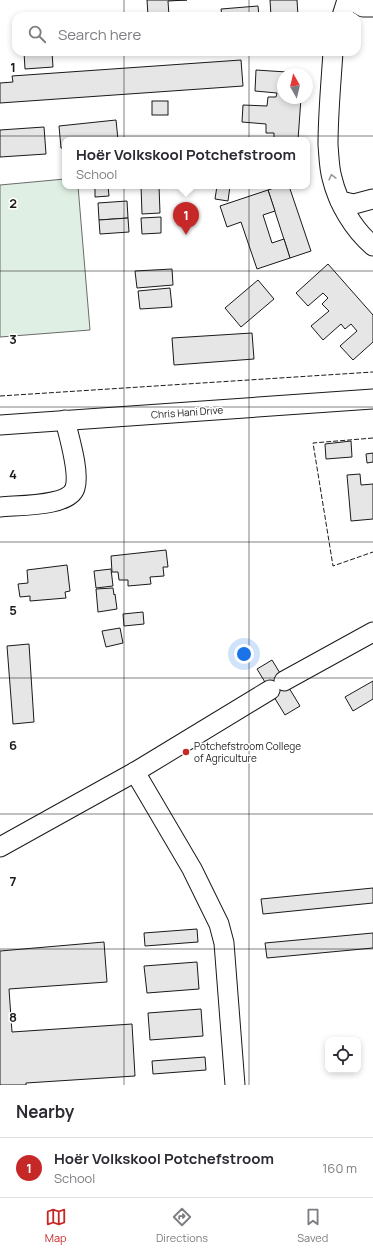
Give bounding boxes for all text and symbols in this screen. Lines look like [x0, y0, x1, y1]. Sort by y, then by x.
search box [12, 12, 361, 56]
icon: search [26, 23, 48, 45]
text: Search here [58, 24, 141, 45]
text: 1 [10, 58, 16, 76]
north arrow [277, 68, 313, 104]
popup [62, 137, 310, 189]
text: Hoër Volkskool Potchefstroom [76, 144, 296, 165]
text: School [76, 165, 117, 183]
one-way arrow [328, 174, 337, 181]
text: 2 [9, 194, 17, 212]
pin: 1 [173, 202, 199, 235]
text: 3 [9, 330, 17, 348]
street label: Chris Hani Drive [150, 402, 224, 422]
text: 4 [9, 465, 17, 483]
text: 5 [9, 601, 17, 619]
your location [234, 644, 254, 664]
text: 6 [9, 736, 17, 754]
place label: Potchefstroom College of Agriculture [194, 739, 301, 765]
marker: Potchefstroom College of Agriculture [181, 747, 191, 757]
text: 7 [10, 872, 17, 890]
text: 8 [9, 1008, 17, 1026]
map controls [325, 1037, 361, 1073]
button: locate [325, 1037, 361, 1073]
text: Nearby [16, 1100, 74, 1123]
text: Hoër Volkskool Potchefstroom [54, 1148, 274, 1169]
text: 1 [26, 1159, 32, 1177]
text: 160 m [322, 1159, 357, 1177]
text: School [54, 1169, 95, 1187]
tab: Map [45, 1206, 67, 1245]
tab: Directions [156, 1206, 208, 1245]
tab: Saved [297, 1206, 328, 1245]

